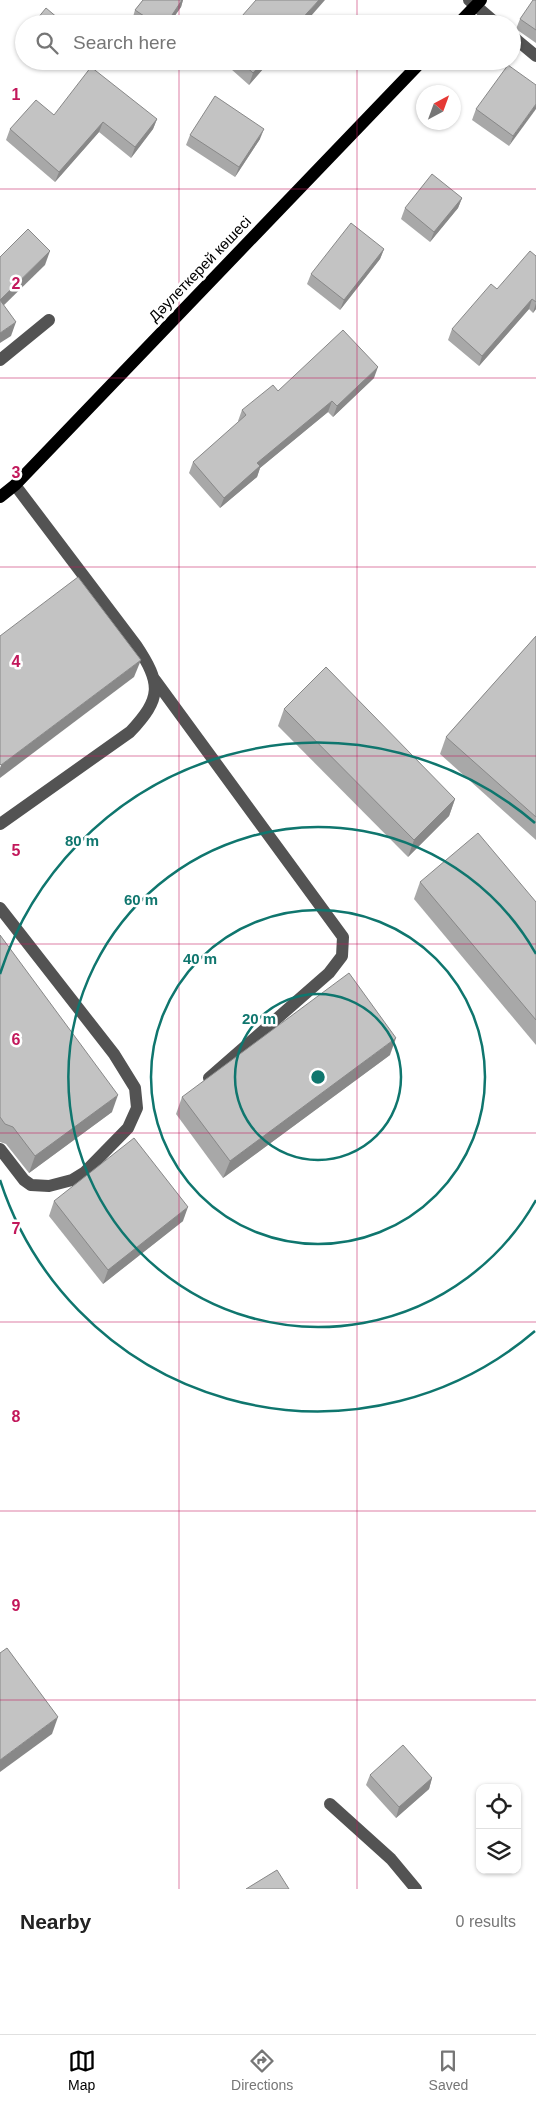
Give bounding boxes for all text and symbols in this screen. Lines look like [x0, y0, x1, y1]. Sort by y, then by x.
search box [15, 15, 521, 70]
icon: search [33, 29, 61, 57]
text: Search here [73, 32, 177, 53]
north arrow [416, 85, 461, 130]
text: 1 [12, 86, 21, 103]
street label: Дәулеткерей көшесі [145, 213, 254, 325]
text: 2 [12, 275, 21, 292]
text: 3 [12, 464, 21, 481]
text: 4 [12, 653, 21, 670]
text: 80 m [65, 832, 99, 849]
text: 5 [12, 842, 21, 859]
text: 60 m [124, 891, 158, 908]
text: 40 m [183, 950, 217, 967]
text: 20 m [242, 1010, 276, 1027]
text: 6 [12, 1031, 21, 1048]
centre of rings [309, 1068, 327, 1086]
text: 7 [12, 1220, 21, 1237]
text: 8 [12, 1408, 21, 1425]
text: 9 [12, 1597, 21, 1614]
map controls [476, 1784, 521, 1874]
button: locate [476, 1784, 521, 1829]
button: layers [476, 1829, 521, 1874]
text: Nearby [20, 1910, 91, 1933]
text: 0 results [456, 1913, 516, 1930]
tab: Map [68, 2047, 96, 2093]
tab: Directions [231, 2047, 293, 2093]
tab: Saved [429, 2047, 468, 2093]

